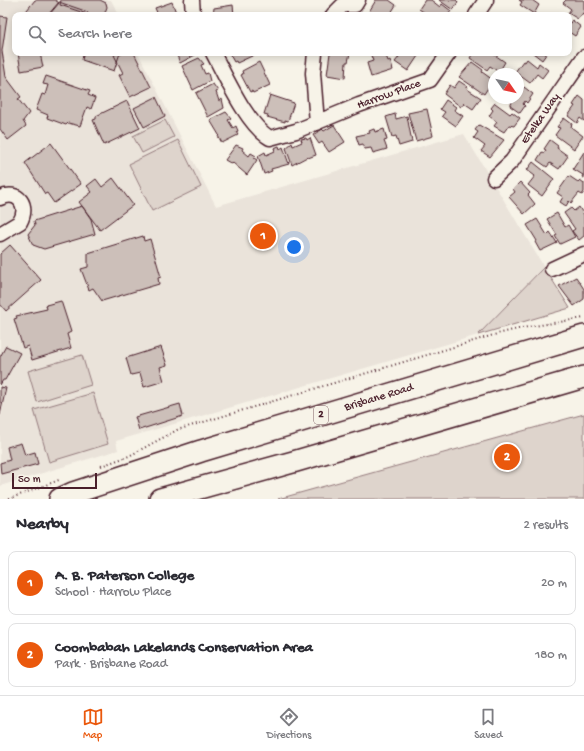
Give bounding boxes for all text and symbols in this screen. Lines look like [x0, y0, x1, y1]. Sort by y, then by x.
search box [12, 12, 572, 56]
icon: search [26, 23, 48, 45]
text: Search here [58, 25, 132, 43]
north arrow [488, 68, 524, 104]
street label: Harrow Place [355, 77, 423, 113]
street label: Etelka Way [518, 91, 564, 147]
pin: 1 [250, 221, 276, 251]
your location [284, 237, 304, 257]
street label: Brisbane Road [342, 381, 416, 415]
road number: 2 [314, 406, 328, 424]
pin: 2 [494, 442, 520, 472]
scale bar [12, 471, 97, 490]
text: 50 m [18, 474, 40, 486]
text: Nearby [16, 515, 69, 535]
text: 2 results [523, 518, 568, 533]
text: A. B. Paterson College [55, 567, 194, 585]
text: 1 [27, 576, 33, 591]
text: 20 m [541, 576, 567, 591]
text: School · Harrow Place [55, 585, 171, 600]
text: Coombabah Lakelands Conservation Area [55, 639, 313, 657]
text: 2 [27, 648, 33, 663]
text: 180 m [535, 648, 567, 663]
text: Park · Brisbane Road [55, 657, 167, 672]
tab: Map [82, 706, 104, 742]
tab: Directions [267, 706, 311, 742]
tab: Saved [474, 706, 502, 742]

